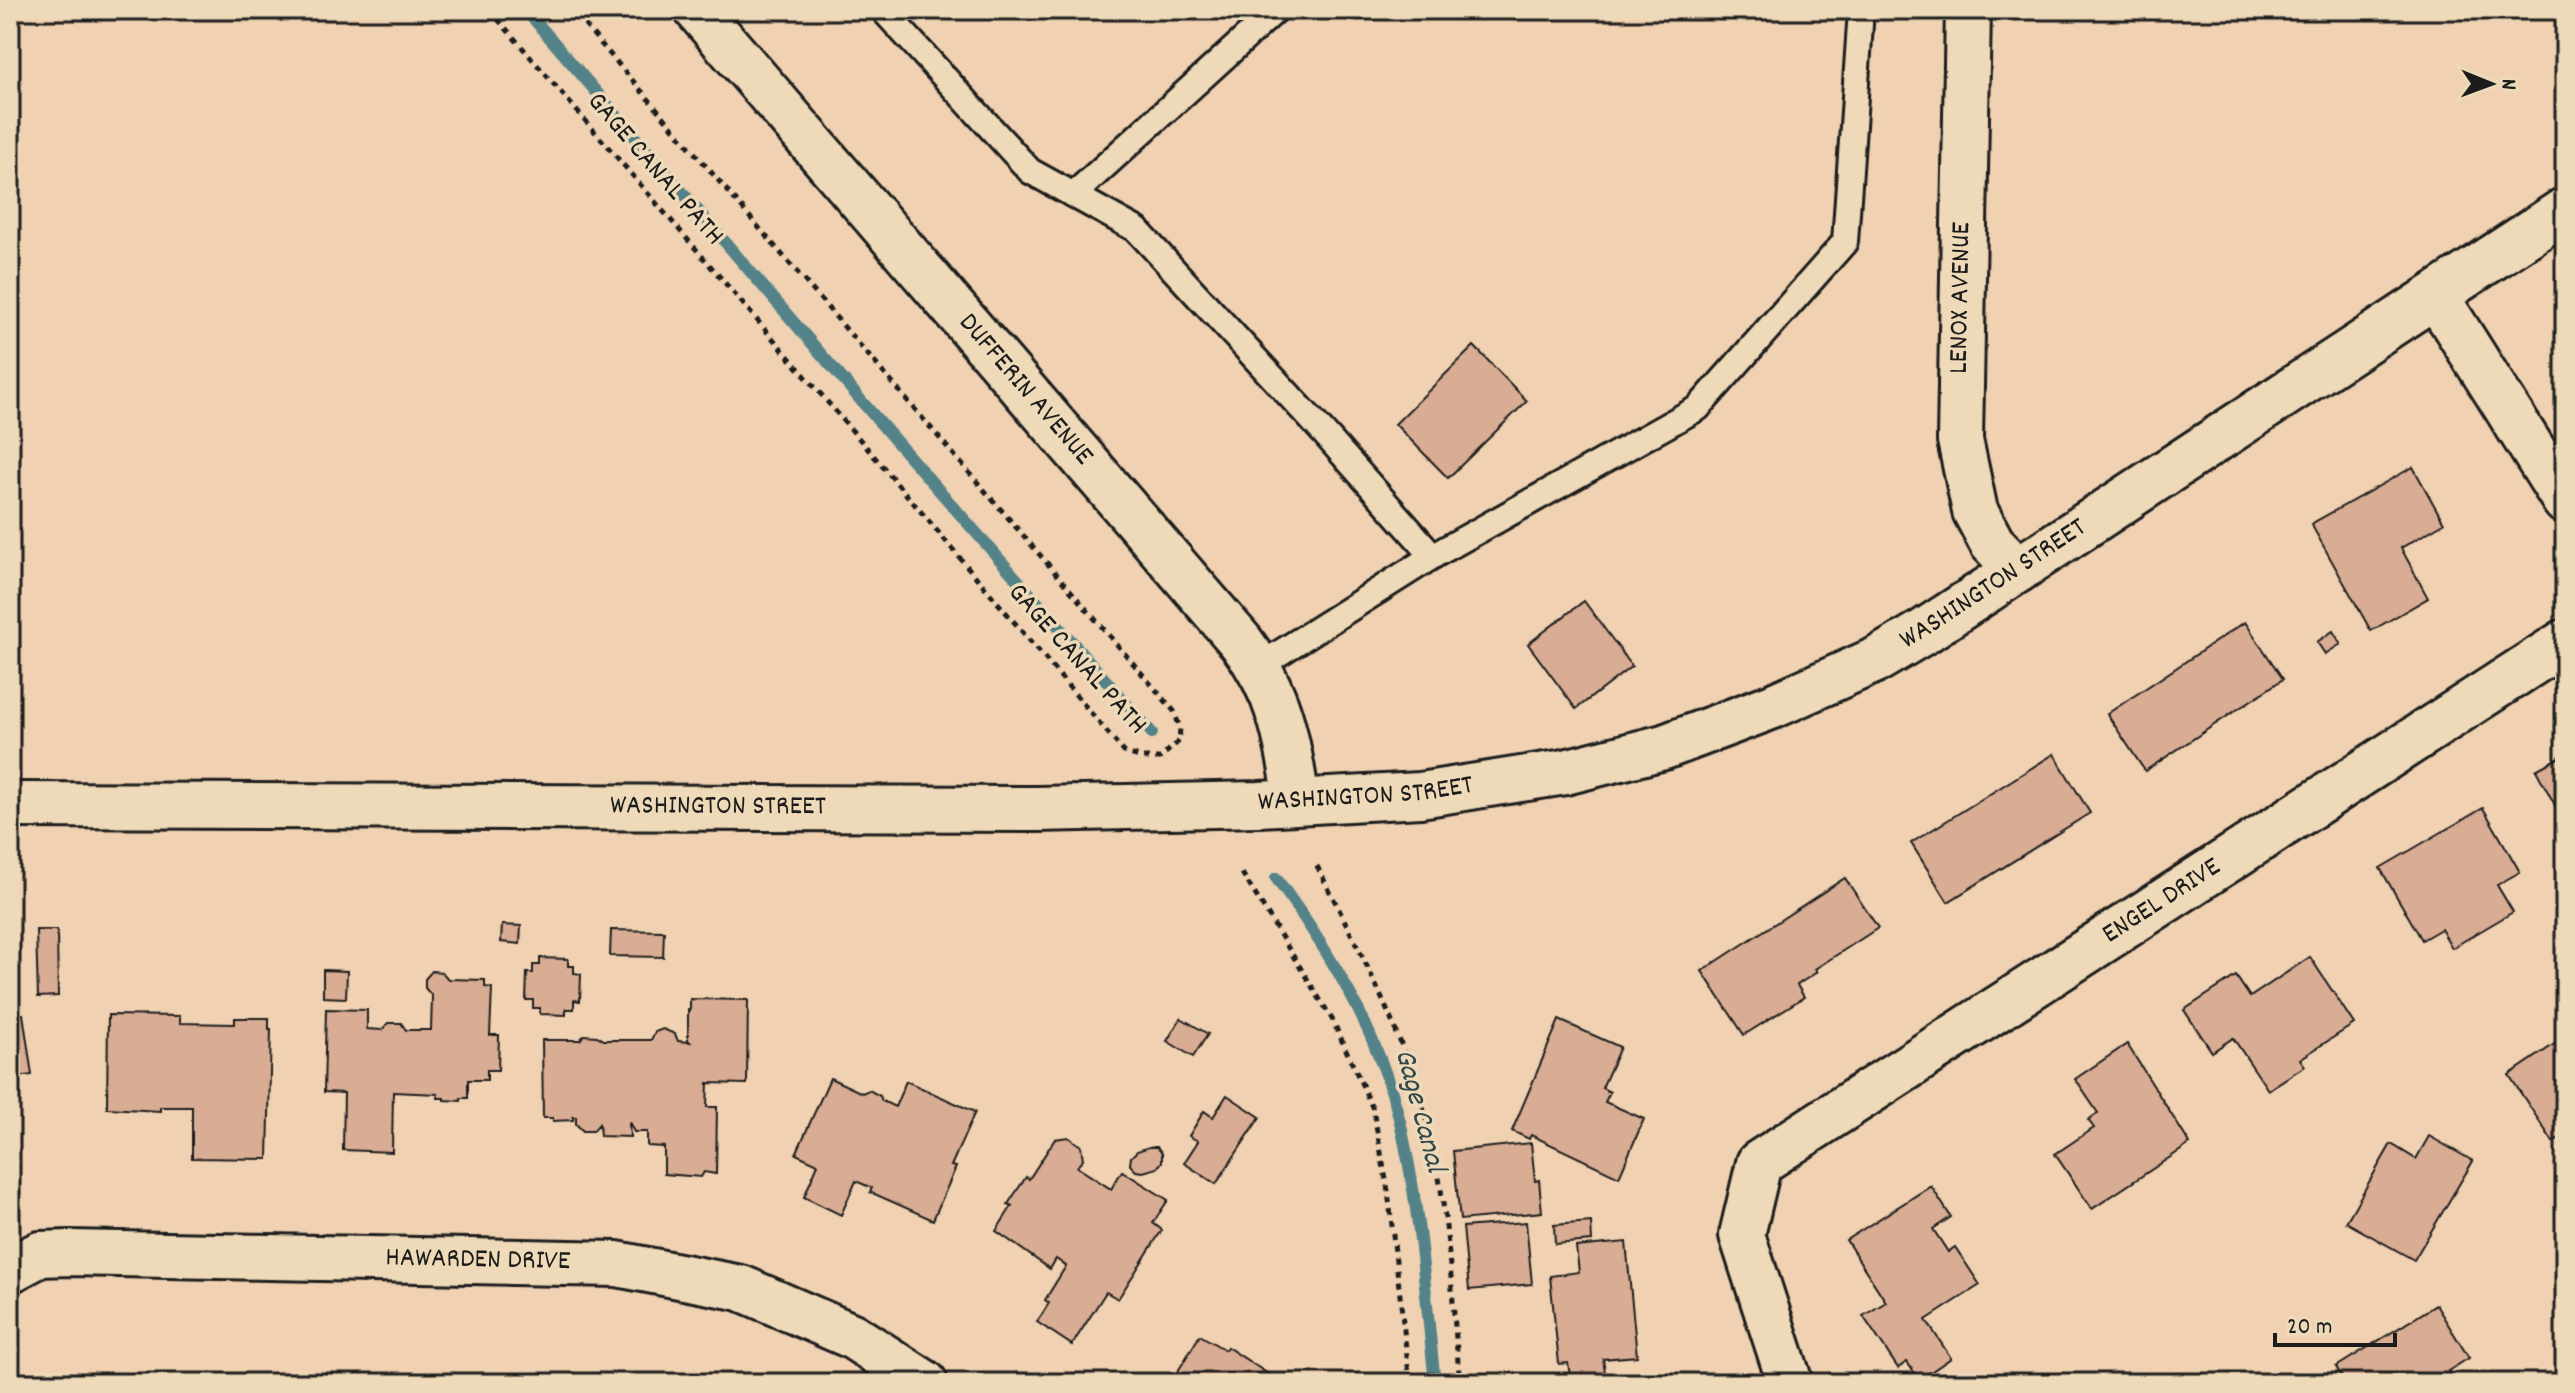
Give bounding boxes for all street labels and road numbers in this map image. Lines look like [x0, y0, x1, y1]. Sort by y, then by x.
street label: GAGE CANAL PATH [576, 84, 732, 256]
street label: LENOX AVENUE [1941, 221, 1983, 374]
street label: DUFFERIN AVENUE [947, 305, 1102, 476]
street label: WASHINGTON STREET [1893, 510, 2095, 661]
street label: GAGE CANAL PATH [997, 575, 1155, 745]
street label: WASHINGTON STREET [1257, 767, 1476, 824]
street label: WASHINGTON STREET [610, 787, 826, 828]
street label: ENGEL DRIVE [2095, 849, 2230, 955]
street label: HAWARDEN DRIVE [385, 1239, 571, 1283]

